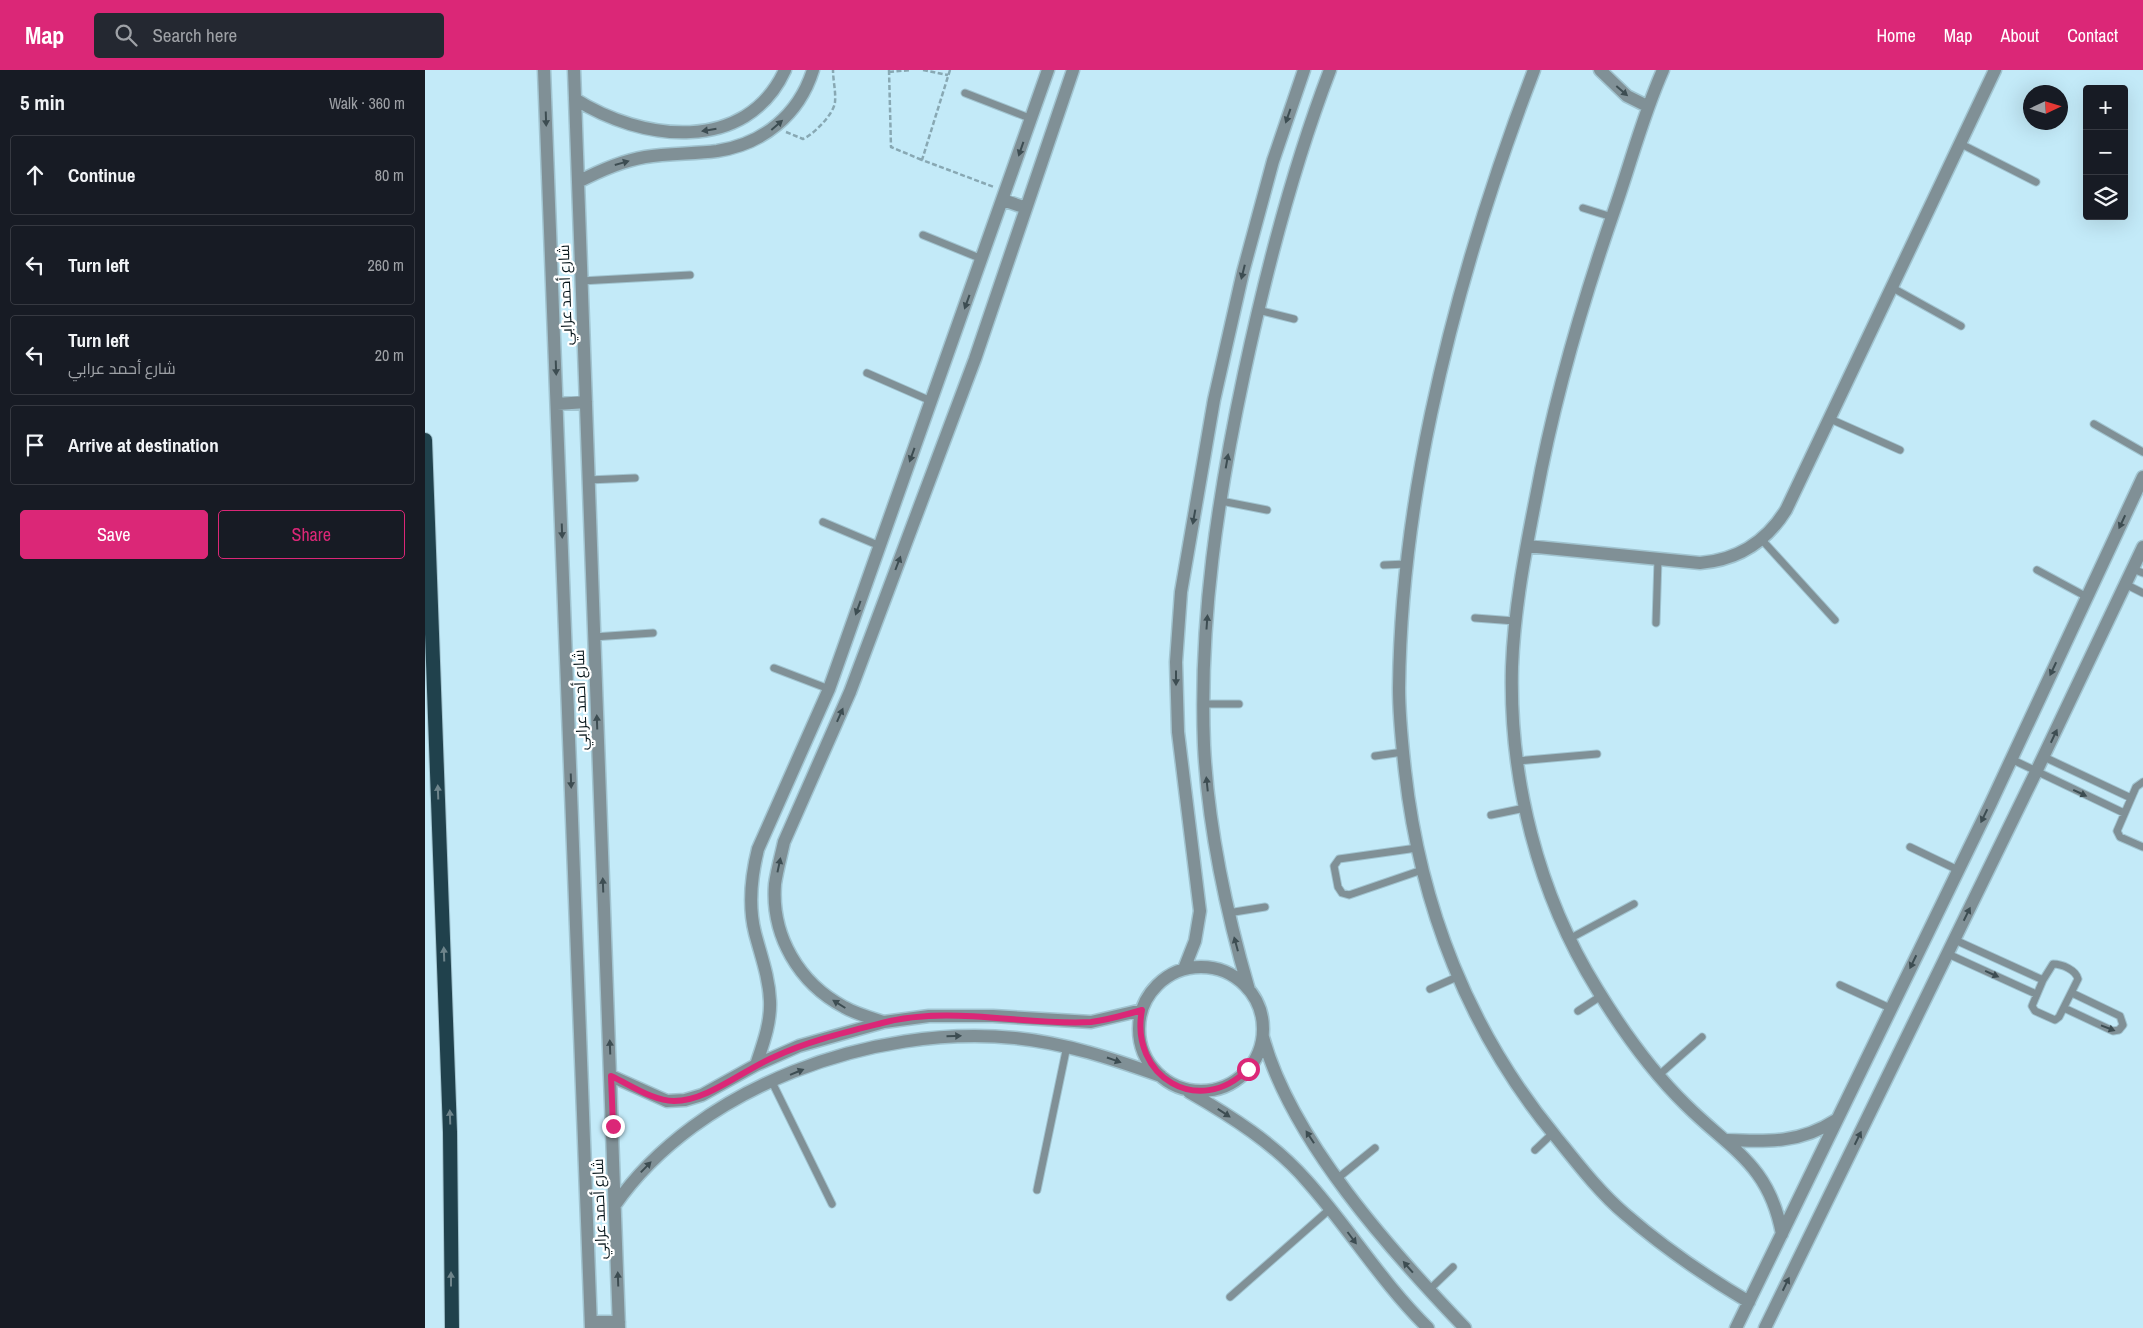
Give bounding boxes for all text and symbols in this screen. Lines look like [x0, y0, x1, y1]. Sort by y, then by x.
search box [94, 13, 444, 58]
text: Map [25, 19, 64, 51]
icon: search [112, 21, 140, 49]
text: Search here [152, 22, 237, 48]
text: Home [1876, 23, 1916, 48]
text: Map [1944, 23, 1973, 48]
text: About [2001, 23, 2039, 48]
text: Contact [2067, 23, 2118, 48]
one-way arrow [1615, 85, 1627, 97]
north arrow [2023, 85, 2068, 130]
map controls [2083, 85, 2128, 220]
button: + [2083, 85, 2128, 130]
text: 5 min [20, 88, 65, 117]
text: Walk · 360 m [329, 92, 405, 114]
one-way arrow [1284, 109, 1292, 124]
one-way arrow [542, 111, 550, 127]
one-way arrow [771, 119, 783, 131]
one-way arrow [701, 126, 717, 134]
button: − [2083, 130, 2128, 175]
one-way arrow [1017, 142, 1025, 157]
one-way arrow [615, 158, 630, 166]
icon: ahead [21, 161, 49, 189]
text: Continue [68, 162, 136, 188]
text: 80 m [375, 164, 404, 186]
button: layers [2083, 175, 2128, 220]
street label: شارع أحمد عرابي [553, 244, 579, 346]
icon: left [21, 251, 49, 279]
text: Turn left [68, 252, 129, 278]
text: 260 m [368, 254, 404, 276]
one-way arrow [1239, 265, 1247, 280]
one-way arrow [962, 295, 970, 310]
text: Turn left [68, 327, 129, 353]
icon: left [21, 341, 49, 369]
text: 20 m [375, 344, 404, 366]
text: شارع أحمد عرابي [68, 357, 176, 379]
one-way arrow [552, 361, 560, 377]
icon: arrive [21, 431, 49, 459]
text: Arrive at destination [68, 432, 219, 458]
one-way arrow [908, 448, 915, 463]
one-way arrow [1224, 452, 1232, 468]
one-way arrow [1189, 509, 1197, 525]
button: Save [20, 510, 208, 559]
button: Share [218, 510, 405, 559]
one-way arrow [2118, 514, 2127, 529]
one-way arrow [558, 523, 566, 539]
one-way arrow [895, 556, 902, 571]
one-way arrow [853, 601, 861, 616]
one-way arrow [1203, 613, 1211, 629]
street label: شارع أحمد عرابي [568, 649, 594, 751]
one-way arrow [2049, 662, 2057, 676]
one-way arrow [1172, 671, 1180, 687]
one-way arrow [836, 708, 844, 722]
one-way arrow [592, 714, 600, 730]
one-way arrow [2050, 729, 2058, 743]
one-way arrow [567, 773, 575, 789]
one-way arrow [1203, 776, 1211, 792]
one-way arrow [434, 784, 442, 800]
one-way arrow [2073, 789, 2087, 797]
one-way arrow [1980, 809, 1988, 823]
one-way arrow [775, 858, 783, 873]
one-way arrow [599, 876, 607, 892]
one-way arrow [1963, 906, 1972, 921]
one-way arrow [1232, 936, 1240, 951]
one-way arrow [439, 946, 447, 962]
one-way arrow [1908, 954, 1917, 969]
one-way arrow [1985, 971, 1999, 979]
one-way arrow [832, 999, 845, 1009]
one-way arrow [2101, 1024, 2116, 1032]
one-way arrow [947, 1032, 963, 1040]
one-way arrow [605, 1039, 613, 1055]
one-way arrow [1107, 1056, 1122, 1064]
route start [1237, 1058, 1260, 1081]
one-way arrow [790, 1068, 805, 1076]
one-way arrow [1217, 1108, 1231, 1118]
one-way arrow [445, 1109, 453, 1125]
route end [602, 1115, 625, 1138]
one-way arrow [1305, 1131, 1314, 1144]
one-way arrow [1854, 1131, 1862, 1145]
street label: شارع أحمد عرابي [587, 1158, 613, 1260]
one-way arrow [640, 1162, 652, 1174]
one-way arrow [1347, 1231, 1357, 1245]
one-way arrow [1402, 1261, 1414, 1273]
one-way arrow [447, 1271, 455, 1287]
one-way arrow [614, 1271, 622, 1287]
one-way arrow [1782, 1277, 1790, 1291]

